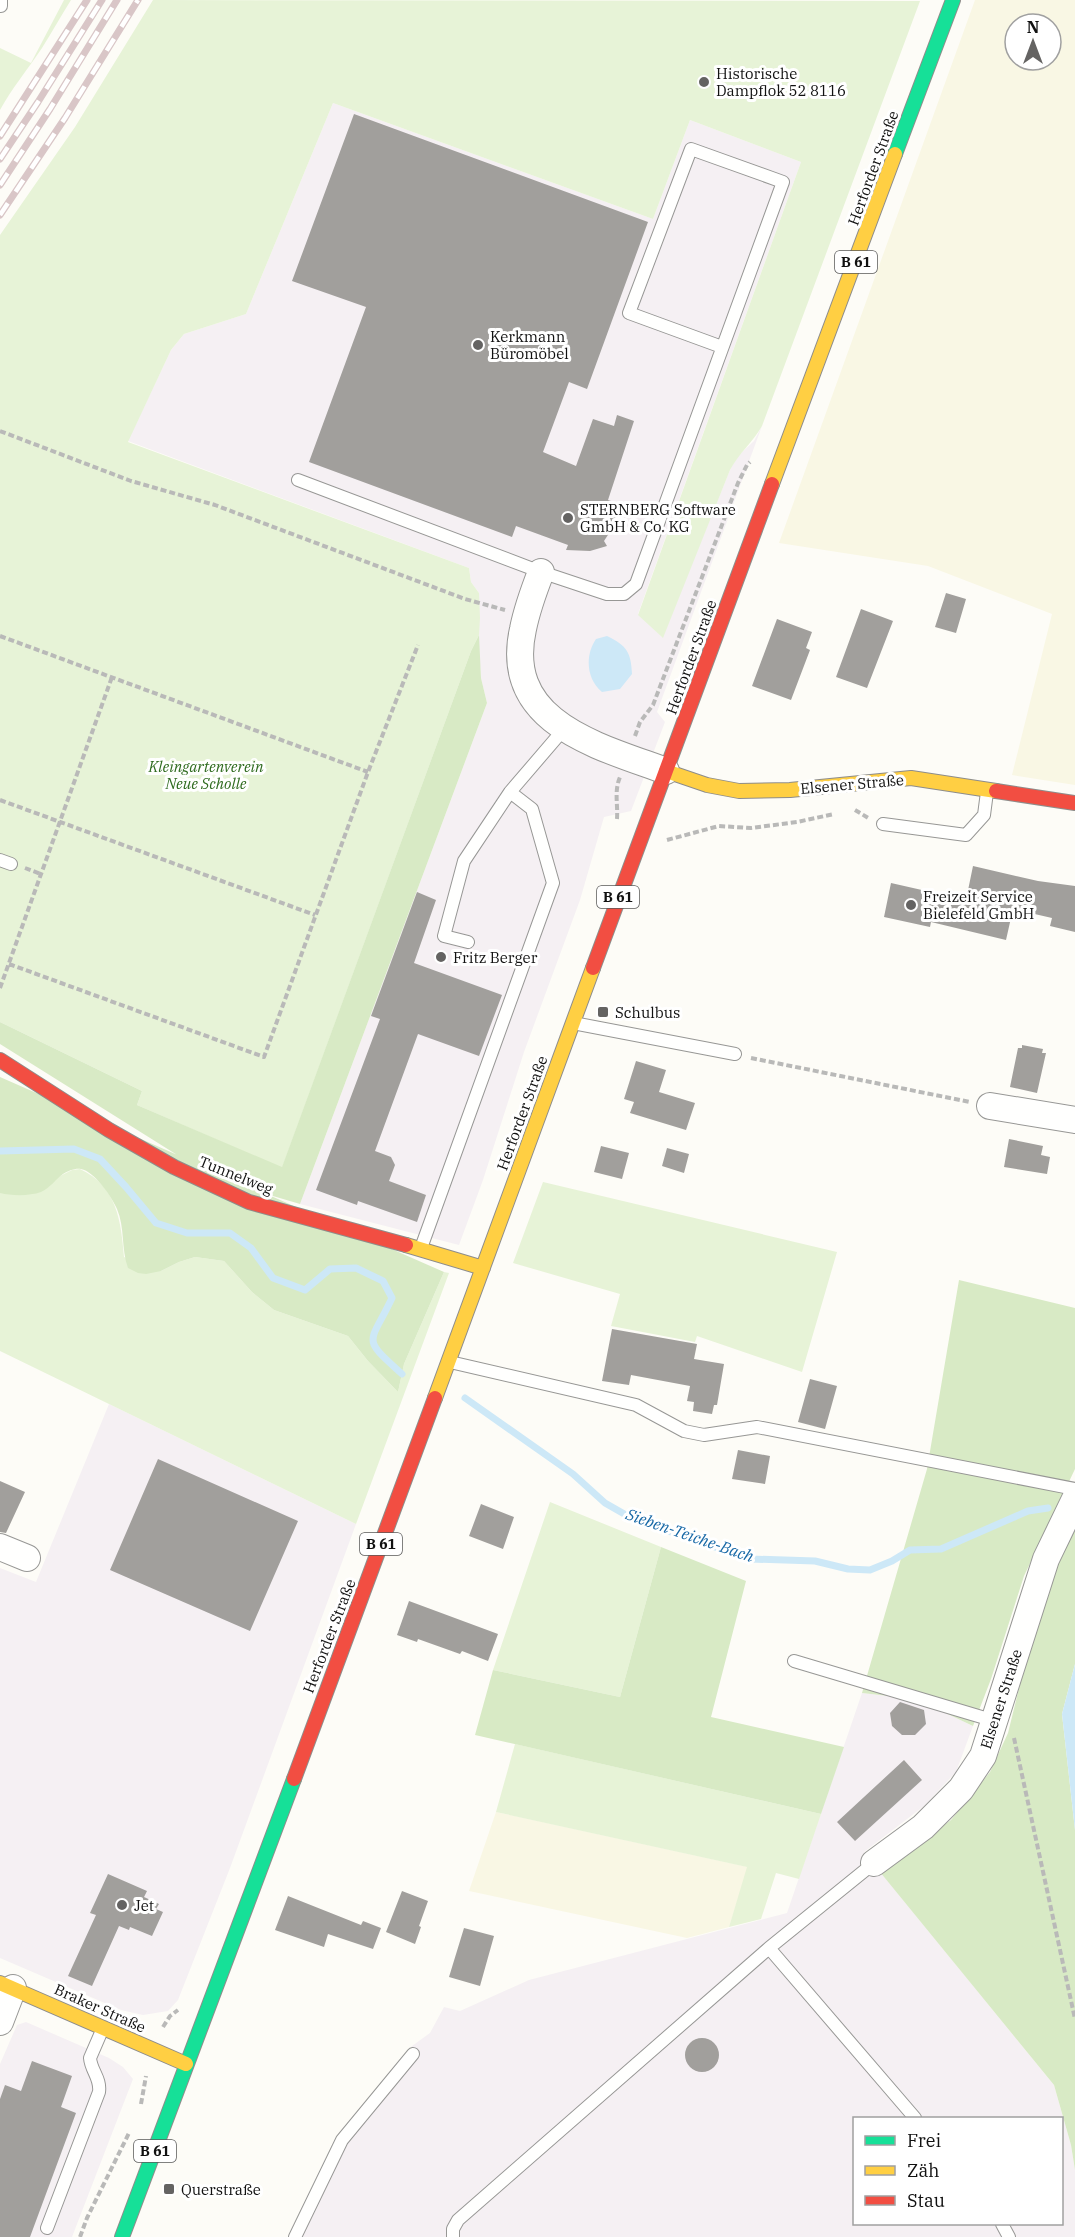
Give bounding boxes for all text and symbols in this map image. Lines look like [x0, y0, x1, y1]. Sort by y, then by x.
north arrow [1003, 12, 1063, 72]
text: N [1027, 17, 1039, 37]
place label: Historische Dampflok 52 8116 [716, 64, 846, 100]
marker: Historische Dampflok 52 8116 [697, 75, 711, 89]
street label: Herforder Straße [843, 108, 903, 228]
road number: B 61 [835, 251, 877, 273]
place label: Kerkmann Büromöbel [490, 327, 569, 363]
marker: Kerkmann Büromöbel [471, 338, 485, 352]
place label: STERNBERG Software GmbH & Co. KG [580, 500, 736, 536]
marker: STERNBERG Software GmbH & Co. KG [561, 511, 575, 525]
street label: Herforder Straße [661, 597, 721, 717]
park label: Kleingartenverein Neue Scholle [147, 757, 264, 793]
street label: Elsener Straße [799, 770, 905, 798]
road number: B 61 [597, 886, 639, 908]
place label: Freizeit Service Bielefeld GmbH [923, 887, 1034, 923]
marker: Freizeit Service Bielefeld GmbH [904, 898, 918, 912]
place label: Fritz Berger [453, 948, 538, 967]
marker: Fritz Berger [434, 950, 448, 964]
place label: Schulbus [615, 1003, 680, 1022]
marker: Schulbus [596, 1005, 610, 1019]
street label: Herforder Straße [492, 1053, 552, 1173]
street label: Tunnelweg [196, 1152, 276, 1198]
water label: Sieben-Teiche-Bach [622, 1503, 757, 1566]
road number: B 61 [360, 1533, 402, 1555]
street label: Herforder Straße [298, 1576, 360, 1696]
street label: Elsener Straße [976, 1647, 1026, 1751]
place label: Jet [134, 1896, 154, 1915]
marker: Jet [115, 1898, 129, 1912]
street label: Braker Straße [51, 1979, 149, 2037]
legend [853, 2117, 1063, 2225]
text: Frei [907, 2129, 941, 2152]
road number: B 61 [134, 2140, 176, 2162]
text: Zäh [907, 2159, 940, 2182]
place label: Querstraße [181, 2180, 261, 2199]
marker: Querstraße [162, 2182, 176, 2196]
text: Stau [907, 2189, 945, 2212]

